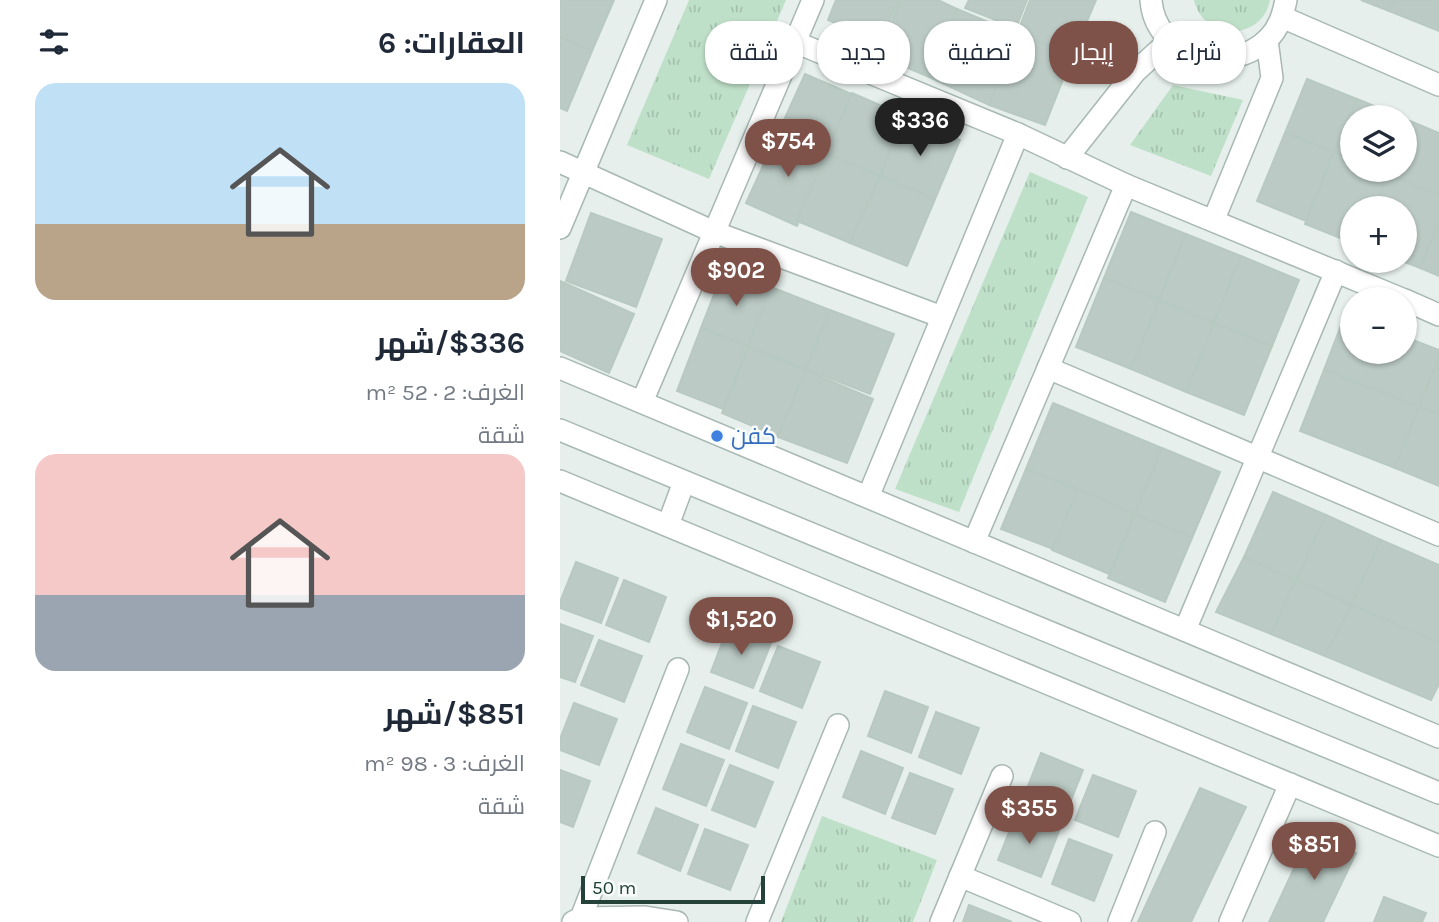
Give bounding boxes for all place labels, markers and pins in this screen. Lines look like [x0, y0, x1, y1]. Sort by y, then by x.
pin: $336 [879, 99, 961, 158]
pin: $754 [747, 120, 829, 179]
pin: $902 [695, 248, 777, 308]
place label: كفن [731, 423, 776, 450]
marker: كفن [709, 428, 725, 444]
pin: $1,520 [684, 598, 798, 657]
pin: $355 [988, 786, 1070, 846]
pin: $851 [1273, 822, 1355, 882]

